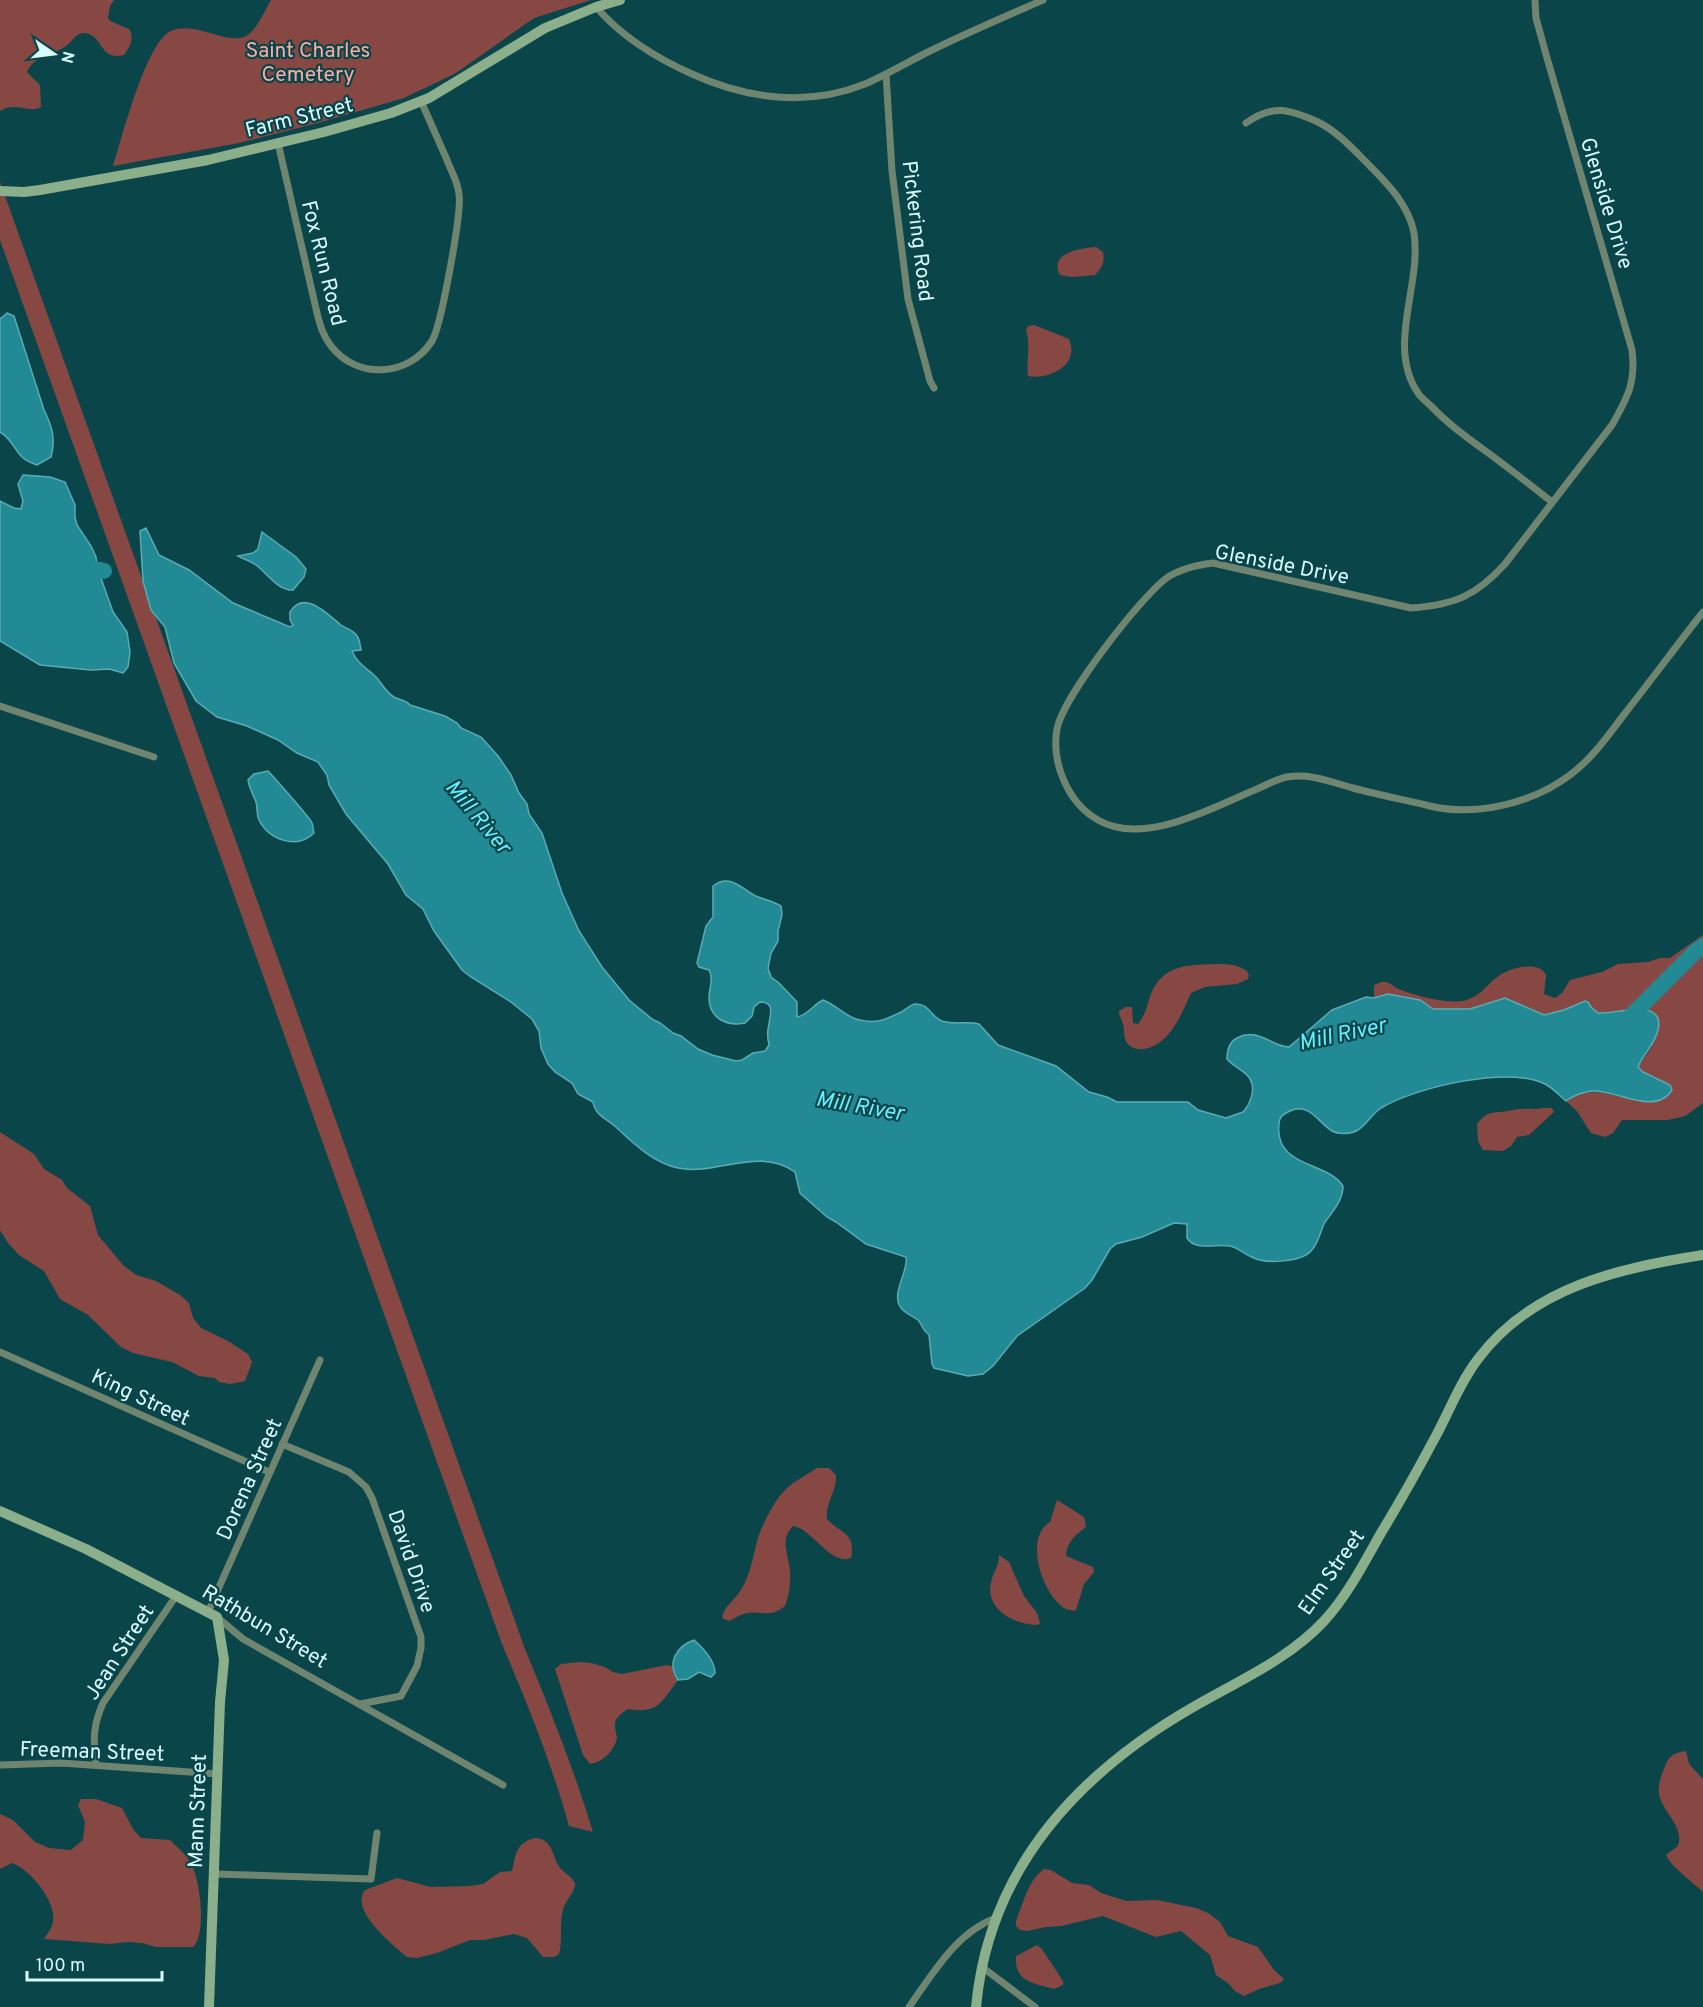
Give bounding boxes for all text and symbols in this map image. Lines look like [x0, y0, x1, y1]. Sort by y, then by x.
north arrow [24, 24, 84, 84]
park label: Saint Charles Cemetery [246, 38, 370, 89]
text: N [56, 49, 78, 65]
street label: Farm Street [243, 92, 356, 145]
street label: Glenside Drive [1573, 134, 1638, 273]
street label: Pickering Road [894, 159, 939, 303]
street label: Fox Run Road [294, 198, 351, 329]
street label: Glenside Drive [1212, 539, 1351, 592]
water label: Mill River [438, 775, 517, 861]
water label: Mill River [1296, 1013, 1390, 1058]
water label: Mill River [814, 1086, 907, 1129]
street label: King Street [87, 1364, 194, 1433]
street label: Dorena Street [211, 1414, 289, 1545]
street label: David Drive [380, 1506, 441, 1617]
street label: Elm Street [1293, 1525, 1372, 1621]
street label: Rathbun Street [196, 1579, 332, 1675]
street label: Jean Street [79, 1600, 161, 1706]
street label: Freeman Street [19, 1736, 165, 1769]
street label: Mann Street [183, 1753, 214, 1869]
scale bar [27, 1944, 162, 1982]
text: 100 m [36, 1955, 85, 1978]

